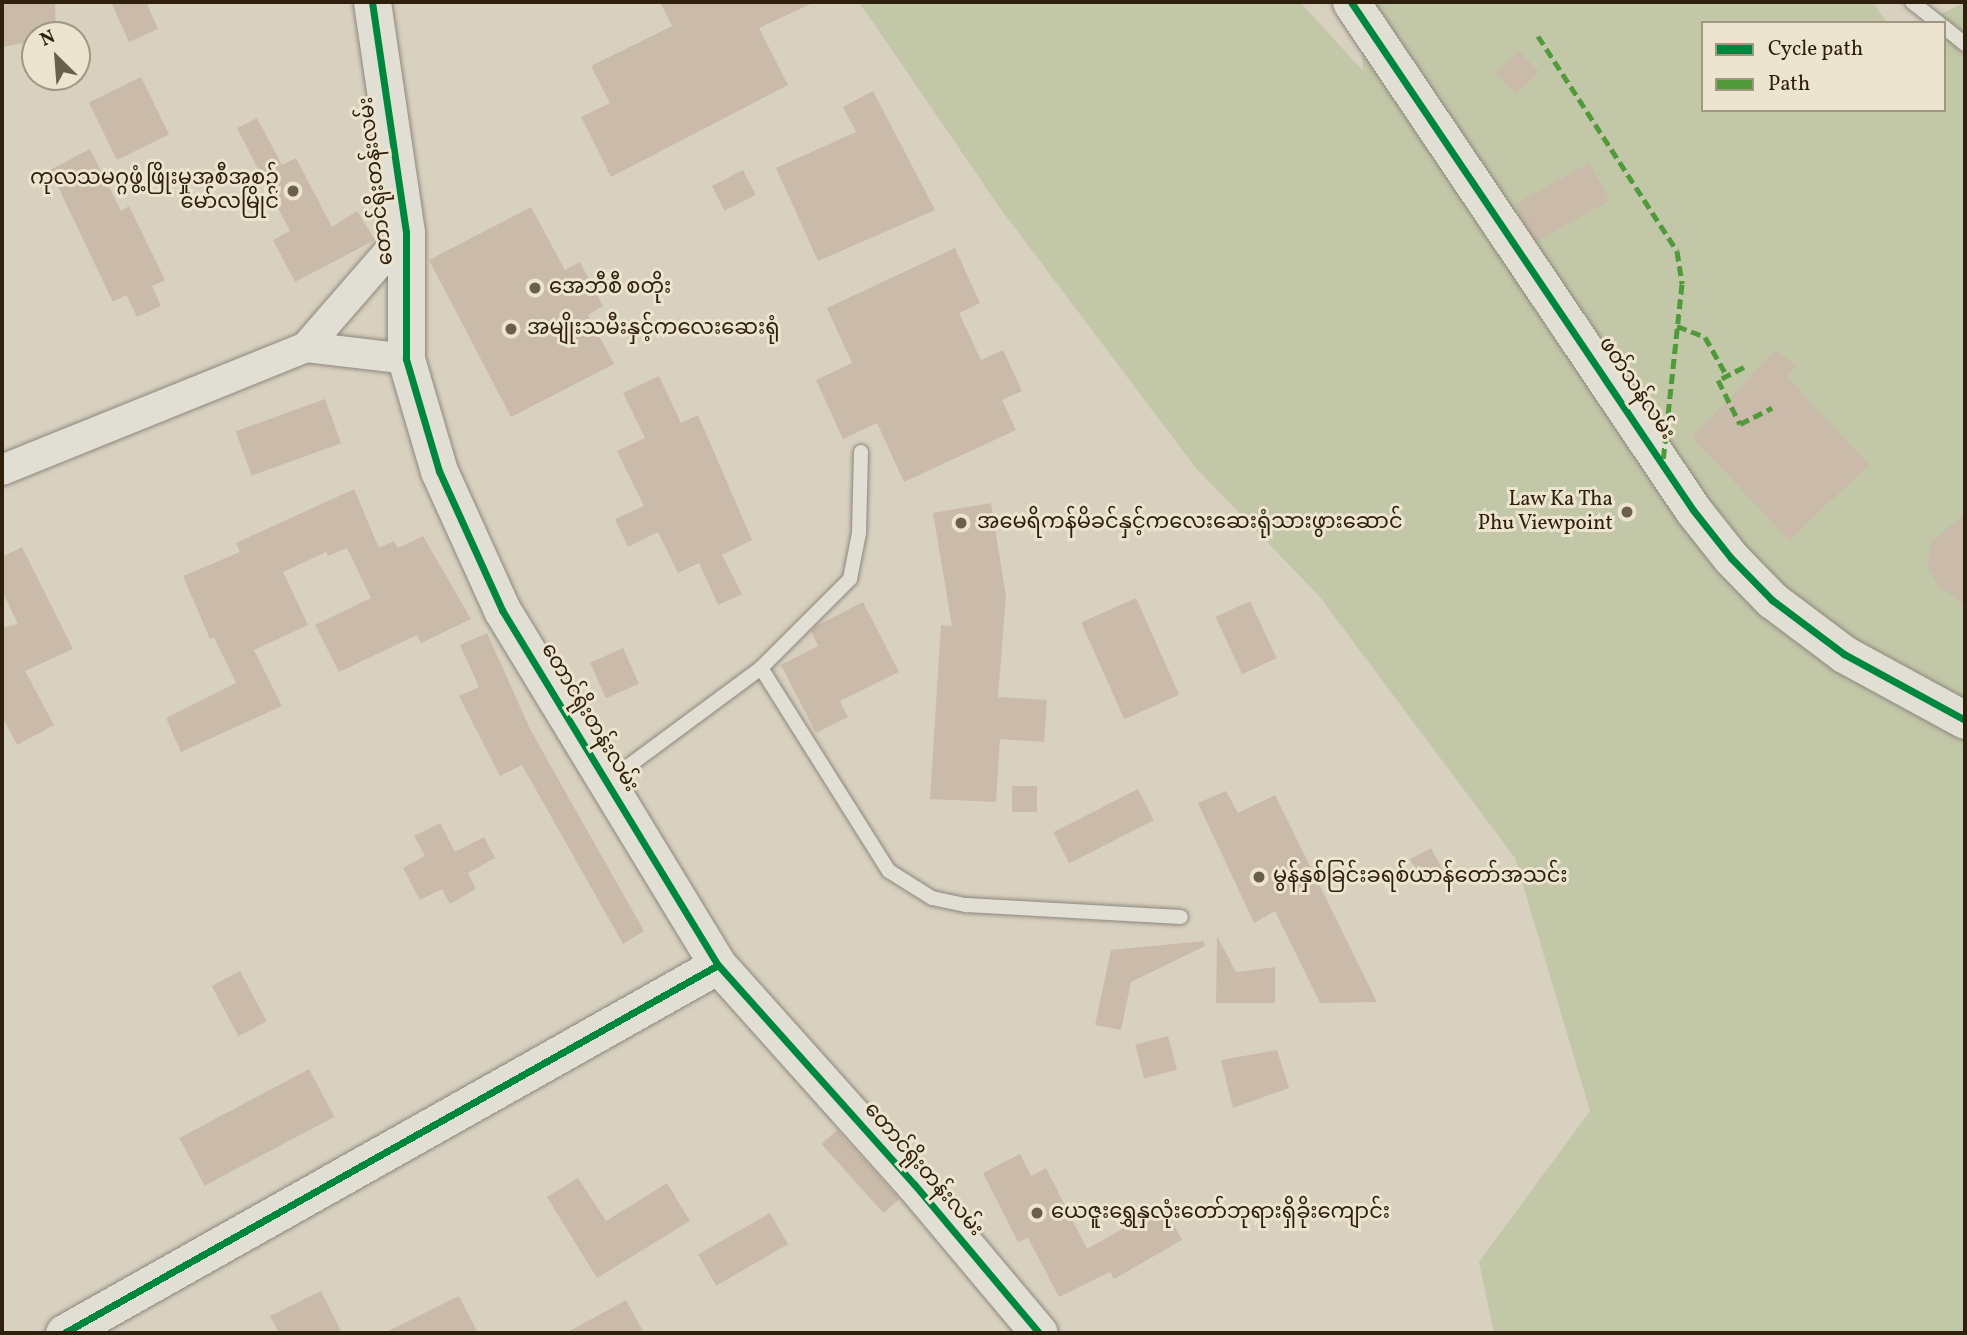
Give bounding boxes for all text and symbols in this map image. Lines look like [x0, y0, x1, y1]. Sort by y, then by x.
north arrow [21, 21, 91, 91]
legend [1701, 21, 1946, 112]
text: N [36, 24, 60, 53]
text: Cycle path [1768, 35, 1863, 64]
text: Path [1768, 70, 1810, 99]
street label: တောင်ရိုးတန်းလမ်း [354, 95, 400, 267]
place label: ကုလသမဂ္ဂဖွံ့ဖြိုးမှုအစီအစဉ် မော်လမြိုင် [30, 166, 279, 216]
marker: ကုလသမဂ္ဂဖွံ့ဖြိုးမှုအစီအစဉ် မော်လမြိုင် [285, 183, 301, 199]
place label: အေဘီစီ စတိုး [549, 275, 671, 301]
marker: အေဘီစီ စတိုး [527, 280, 543, 296]
place label: အမျိုးသမီးနှင့်ကလေးဆေးရုံ [527, 316, 779, 342]
marker: အမျိုးသမီးနှင့်ကလေးဆေးရုံ [501, 319, 521, 339]
street label: ဖတ်သန်လမ်း [1592, 333, 1680, 445]
place label: Law Ka Tha Phu Viewpoint [1477, 487, 1613, 537]
marker: Law Ka Tha Phu Viewpoint [1619, 504, 1635, 520]
place label: အမေရိကန်မိခင်နှင့်ကလေးဆေးရုံသားဖွားဆောင် [977, 510, 1403, 536]
marker: အမေရိကန်မိခင်နှင့်ကလေးဆေးရုံသားဖွားဆောင် [951, 513, 971, 533]
street label: တောင်ရိုးတန်းလမ်း [535, 639, 643, 797]
place label: မွန်နှစ်ခြင်းခရစ်ယာန်တော်အသင်း [1273, 864, 1568, 890]
marker: မွန်နှစ်ခြင်းခရစ်ယာန်တော်အသင်း [1251, 869, 1267, 885]
street label: တောင်ရိုးတန်းလမ်း [858, 1098, 988, 1242]
place label: ယေဇူးရွှေနှလုံးတော်ဘုရားရှိခိုးကျောင်း [1051, 1200, 1390, 1226]
marker: ယေဇူးရွှေနှလုံးတော်ဘုရားရှိခိုးကျောင်း [1029, 1205, 1045, 1221]

